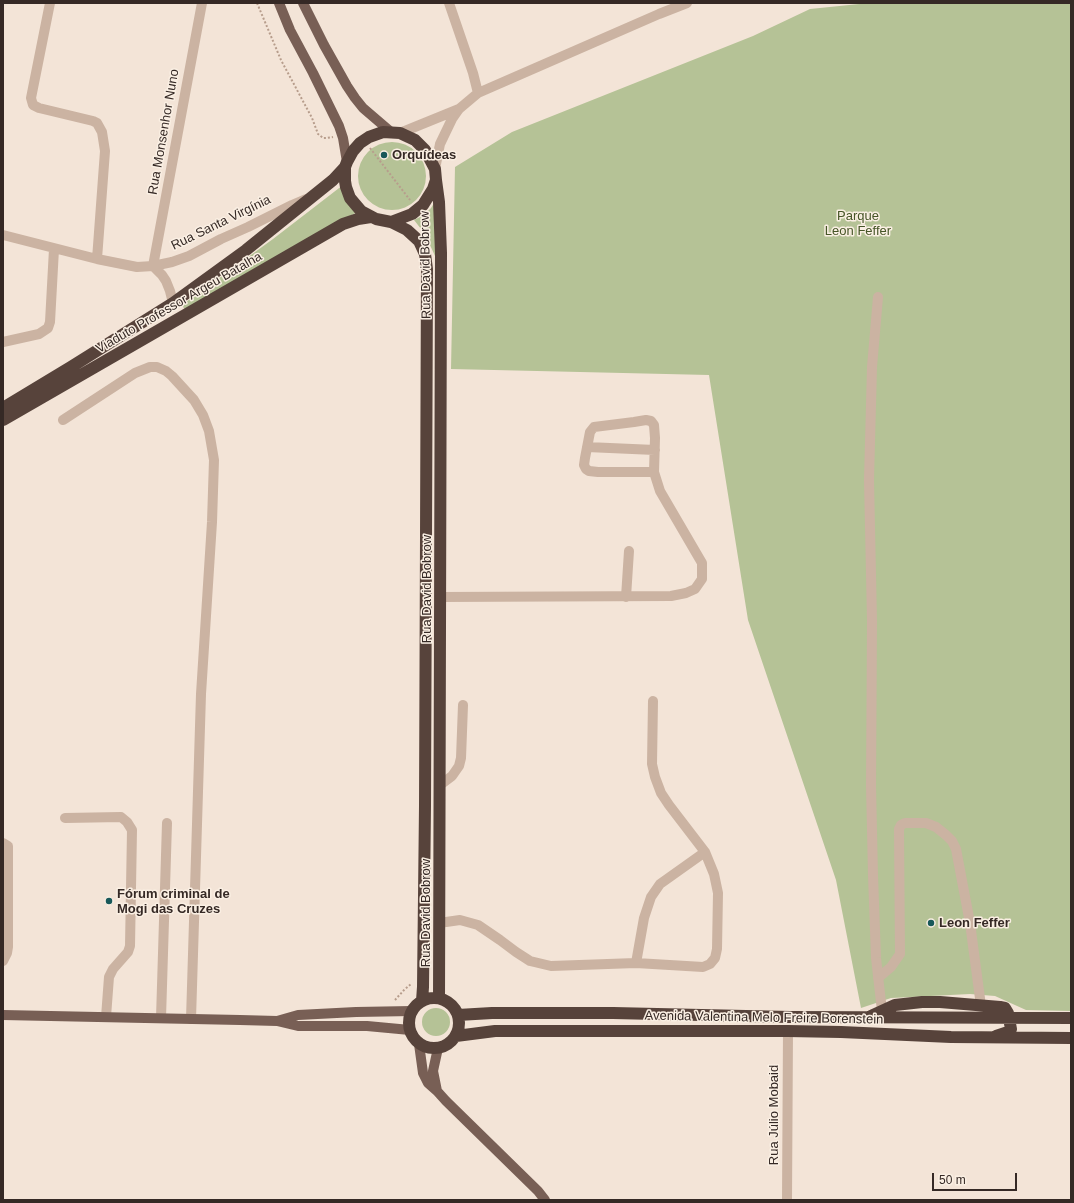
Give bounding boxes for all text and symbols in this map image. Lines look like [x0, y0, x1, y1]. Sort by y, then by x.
street label: Rua Monsenhor Nuno [145, 68, 183, 196]
place label: Orquídeas [392, 147, 456, 163]
marker: Orquídeas [379, 150, 389, 160]
street label: Rua Santa Virgínia [169, 192, 273, 254]
park label: Parque Leon Feffer [825, 208, 891, 239]
street label: Rua David Bobrow [417, 211, 435, 319]
street label: Viaduto Professor Argeu Batalha [93, 249, 265, 357]
street label: Rua David Bobrow [419, 535, 435, 643]
street label: Rua David Bobrow [418, 859, 434, 967]
place label: Fórum criminal de Mogi das Cruzes [117, 886, 230, 917]
marker: Fórum criminal de Mogi das Cruzes [104, 896, 114, 906]
place label: Leon Feffer [939, 915, 1010, 931]
marker: Leon Feffer [926, 918, 936, 928]
street label: Avenida Valentina Melo Freire Borenstein [645, 1008, 883, 1028]
street label: Rua Júlio Mobaid [766, 1065, 782, 1165]
scale bar [934, 1165, 1019, 1191]
text: 50 m [939, 1173, 966, 1187]

